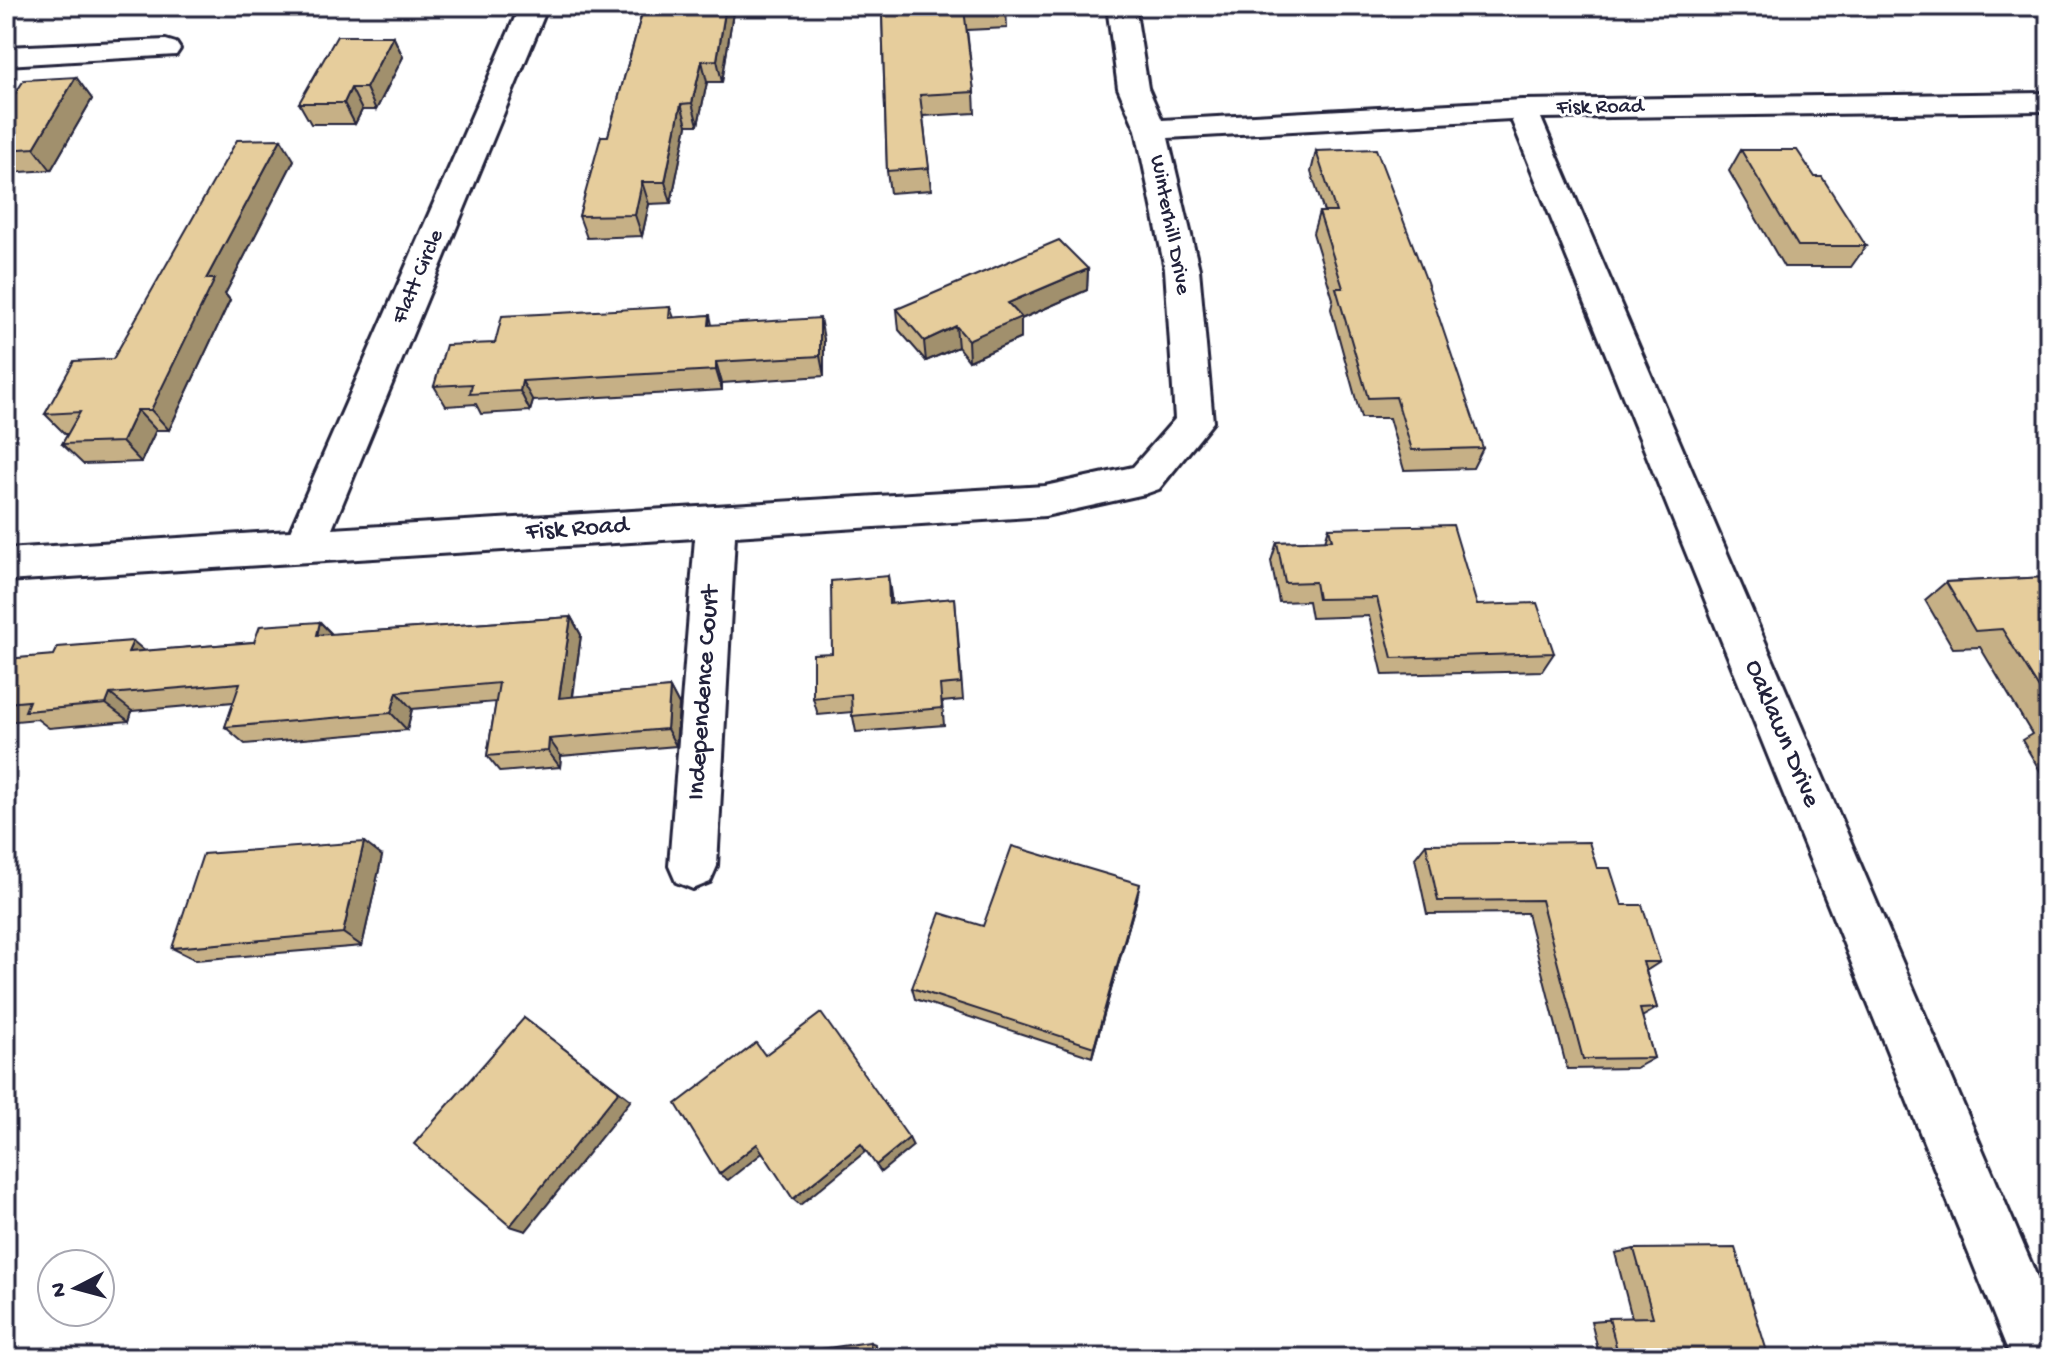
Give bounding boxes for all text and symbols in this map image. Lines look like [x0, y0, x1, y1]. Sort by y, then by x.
street label: Fisk Road [1555, 94, 1646, 122]
street label: Winterhill Drive [1143, 153, 1195, 298]
street label: Flatt Circle [387, 225, 451, 329]
street label: Fisk Road [524, 511, 631, 549]
street label: Independence Court [682, 582, 728, 801]
street label: Oaklawn Drive [1736, 656, 1826, 813]
north arrow [36, 1248, 116, 1328]
text: N [46, 1281, 74, 1298]

